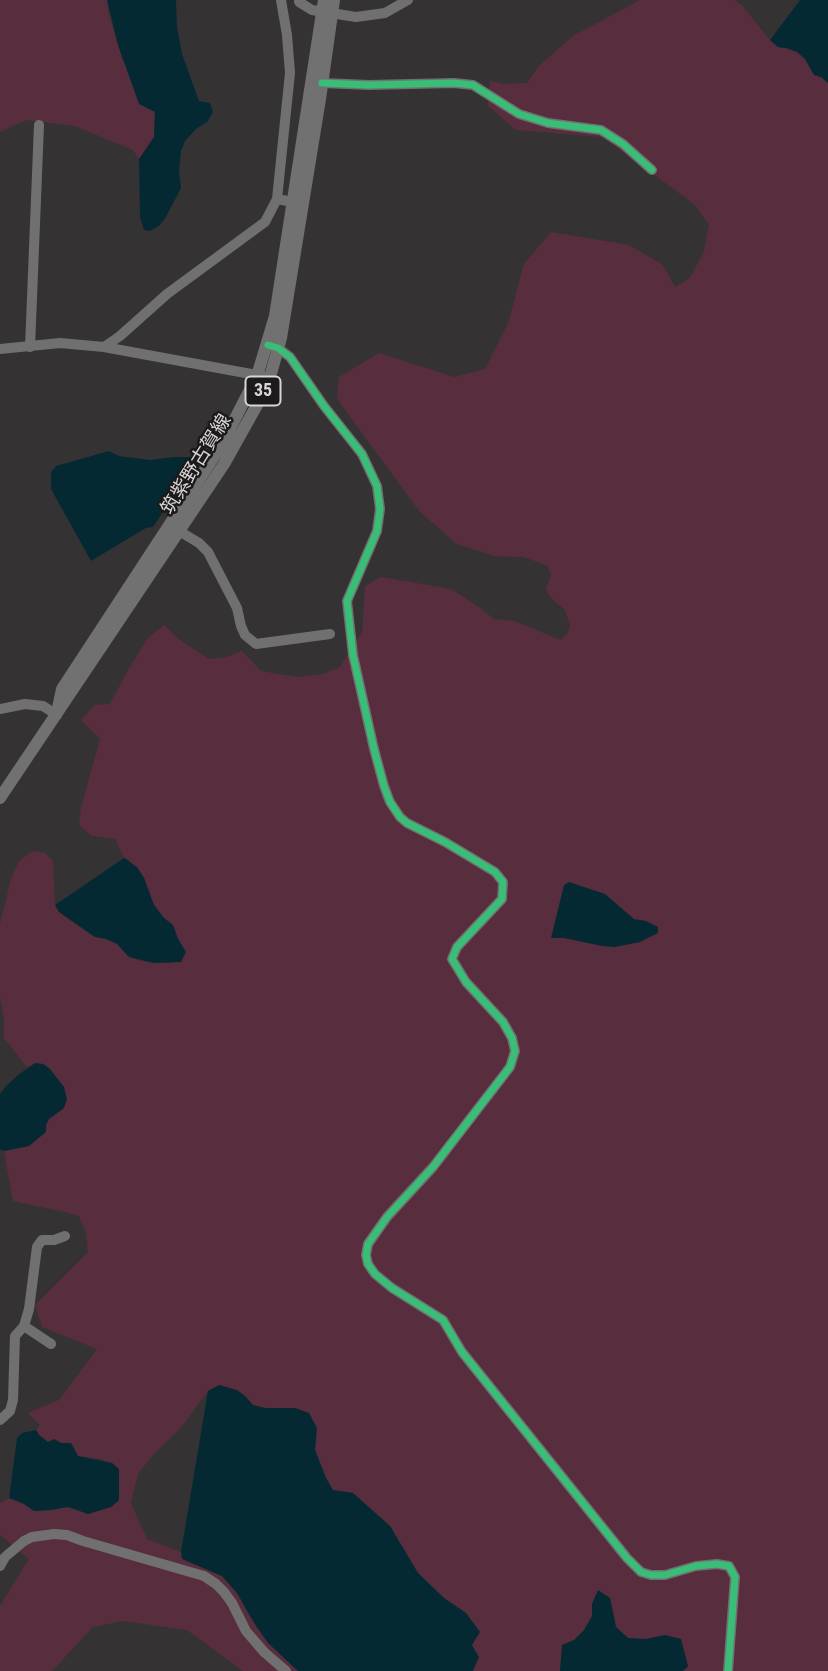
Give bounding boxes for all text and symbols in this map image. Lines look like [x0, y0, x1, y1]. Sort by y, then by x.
road number: 35 [246, 376, 280, 405]
street label: 筑紫野古賀線 [157, 411, 237, 519]

